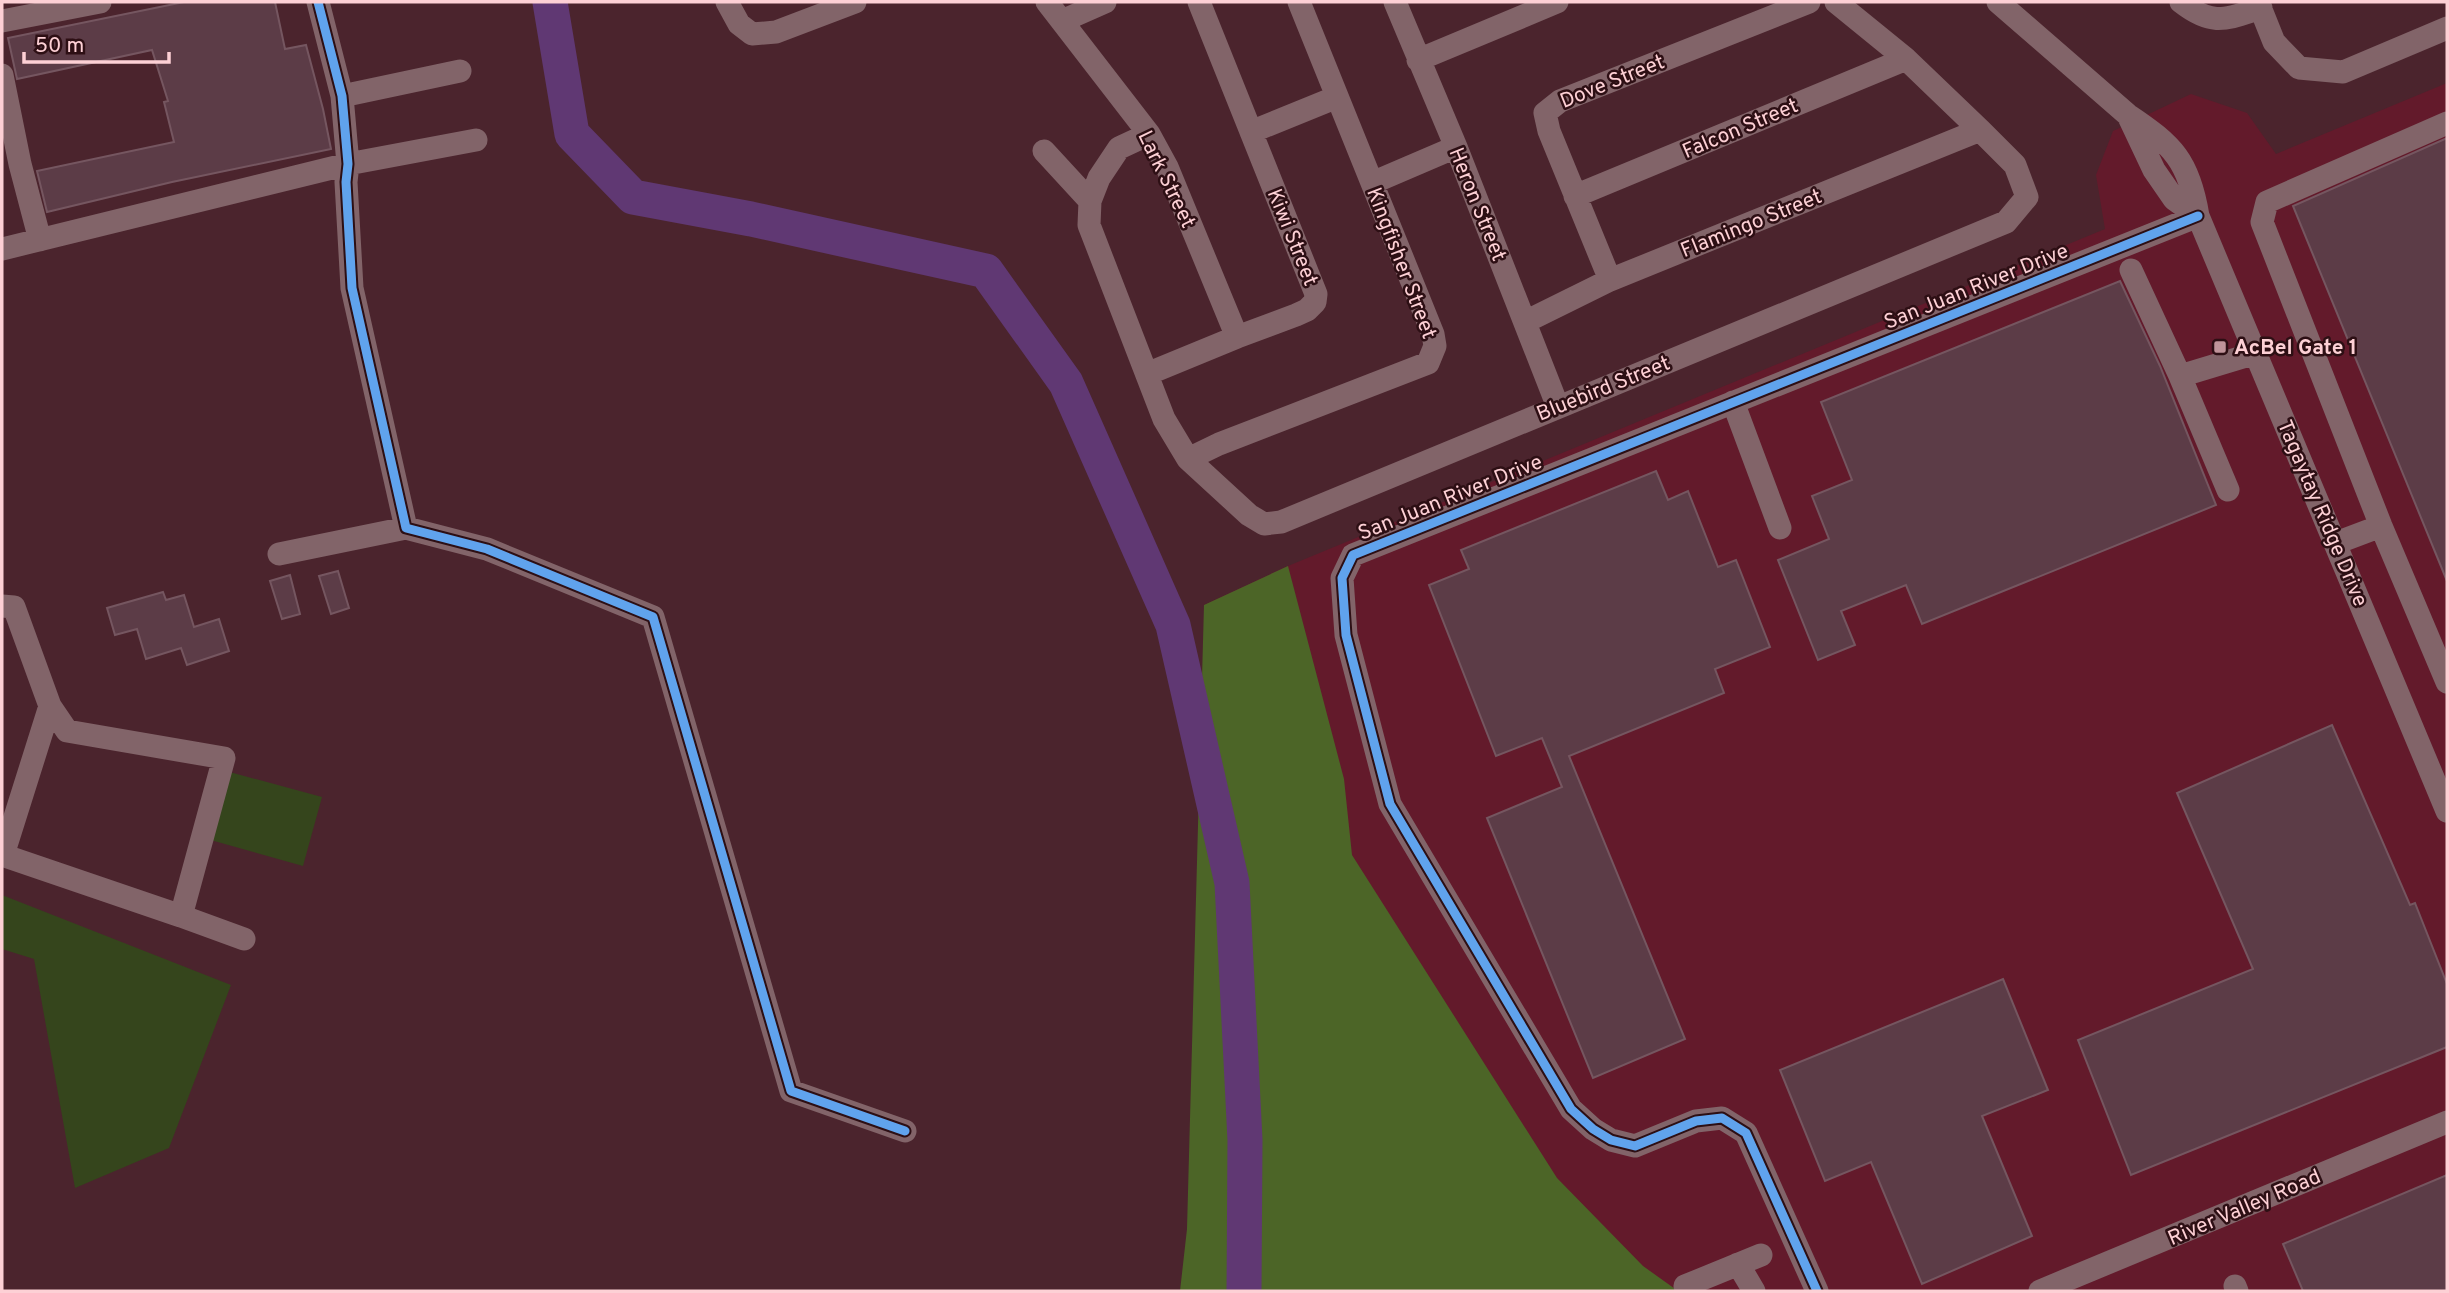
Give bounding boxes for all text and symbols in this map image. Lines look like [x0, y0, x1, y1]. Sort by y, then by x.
scale bar [24, 21, 170, 65]
text: 50 m [35, 33, 84, 60]
street label: Dove Street [1556, 49, 1669, 116]
street label: Falcon Street [1678, 93, 1803, 166]
street label: Lark Street [1130, 127, 1201, 233]
street label: Heron Street [1442, 144, 1512, 265]
street label: Kingfisher Street [1359, 184, 1442, 343]
street label: Flamingo Street [1677, 184, 1826, 265]
street label: Kiwi Street [1260, 185, 1323, 290]
street label: San Juan River Drive [1880, 238, 2073, 337]
place label: AcBel Gate 1 [2234, 335, 2357, 362]
marker: AcBel Gate 1 [2212, 339, 2228, 355]
street label: Bluebird Street [1533, 350, 1674, 428]
street label: Tagaytay Ridge Drive [2270, 416, 2373, 611]
street label: San Juan River Drive [1354, 449, 1547, 548]
street label: River Valley Road [2164, 1164, 2325, 1253]

